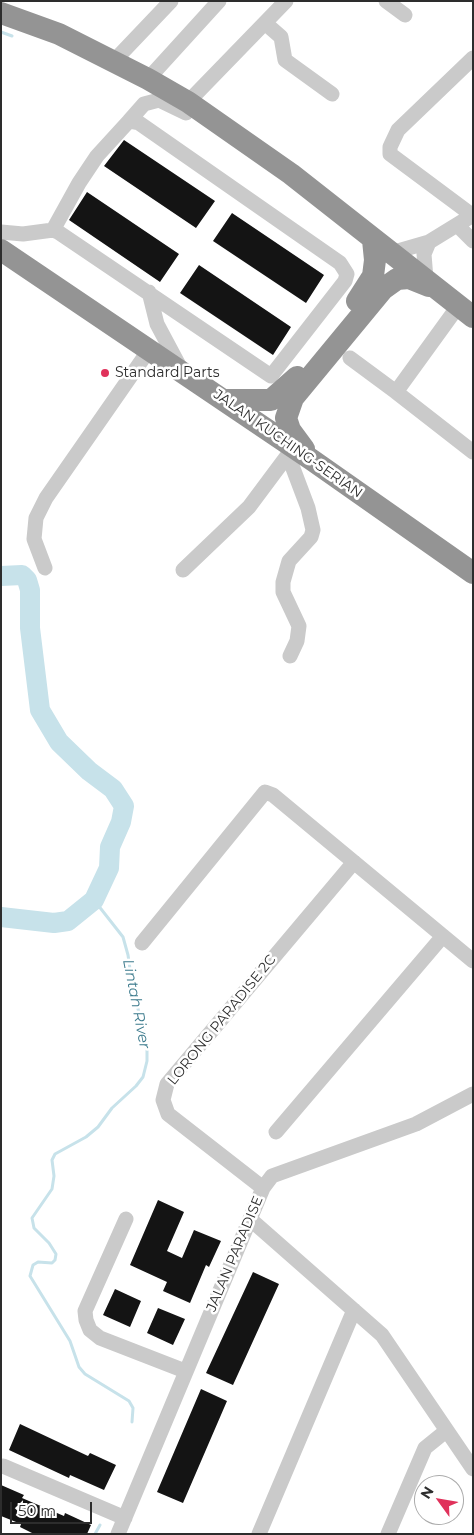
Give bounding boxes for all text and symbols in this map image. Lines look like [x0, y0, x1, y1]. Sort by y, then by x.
place label: Standard Parts [115, 365, 220, 381]
marker: Standard Parts [99, 367, 111, 379]
street label: JALAN KUCHING-SERIAN [210, 386, 366, 502]
street label: LORONG PARADISE 2C [164, 952, 280, 1088]
water label: Lintah River [118, 958, 154, 1050]
street label: JALAN PARADISE [203, 1194, 267, 1314]
north arrow [414, 1475, 464, 1525]
text: N [416, 1483, 438, 1502]
scale bar [12, 1492, 95, 1524]
text: 50 m [18, 1501, 56, 1520]

